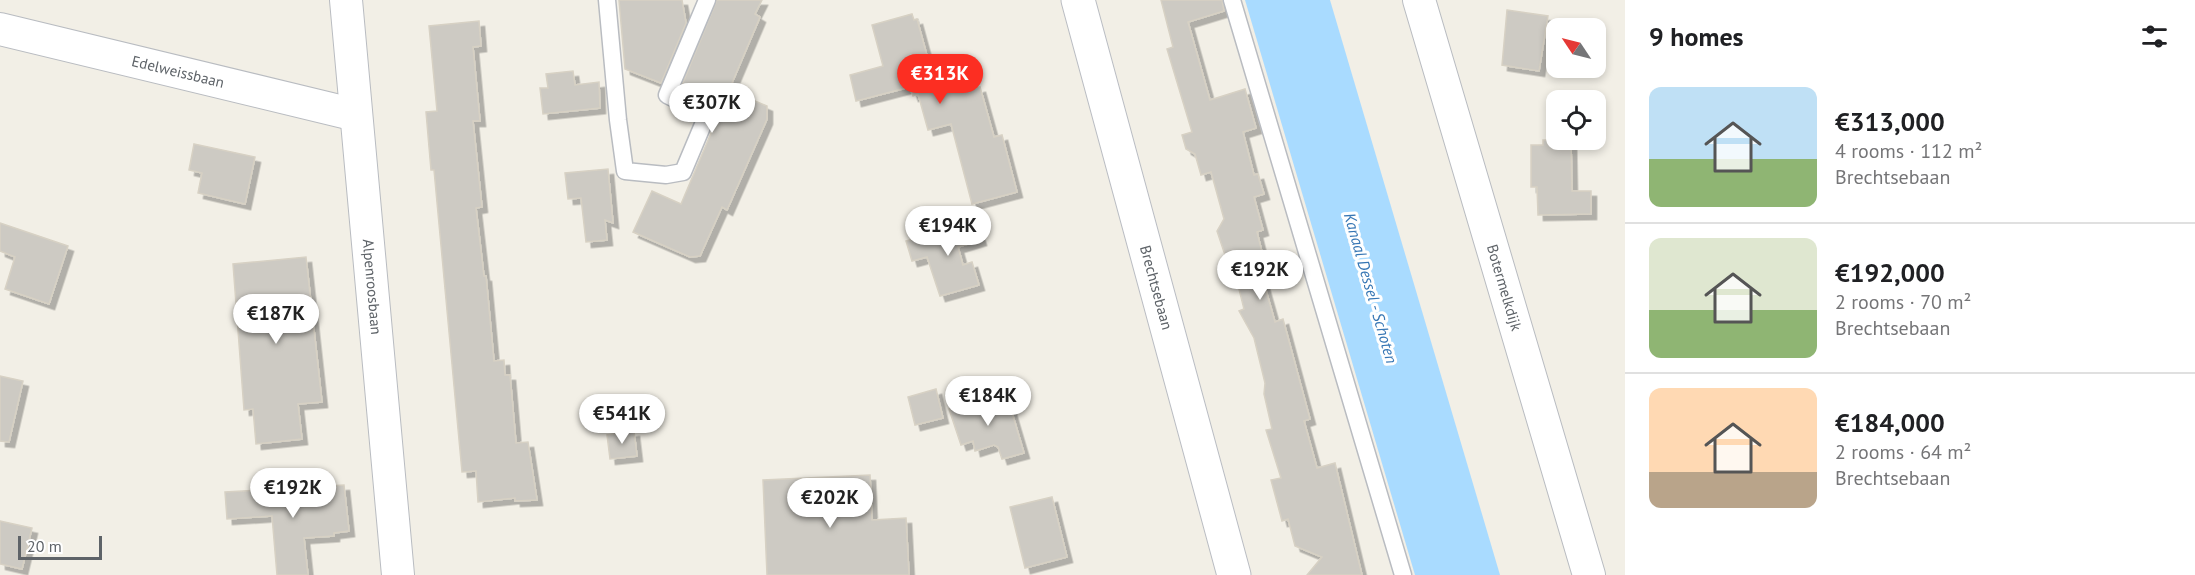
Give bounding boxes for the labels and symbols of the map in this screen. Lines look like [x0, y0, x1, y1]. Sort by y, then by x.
north arrow [1546, 18, 1606, 78]
street label: Edelweissbaan [130, 51, 226, 92]
pin: €313K [898, 54, 982, 105]
pin: €307K [670, 83, 754, 134]
pin: €194K [906, 206, 990, 257]
water label: Kanaal Dessel - Schoten [1340, 210, 1402, 366]
street label: Alpenroosbaan [359, 238, 386, 335]
street label: Botermelkdijk [1483, 242, 1527, 334]
street label: Brechtsebaan [1136, 243, 1177, 332]
pin: €192K [1218, 250, 1302, 301]
pin: €187K [234, 294, 318, 345]
pin: €184K [946, 376, 1030, 427]
pin: €541K [580, 394, 664, 445]
pin: €192K [251, 468, 335, 519]
pin: €202K [788, 478, 872, 529]
scale bar [18, 533, 102, 560]

